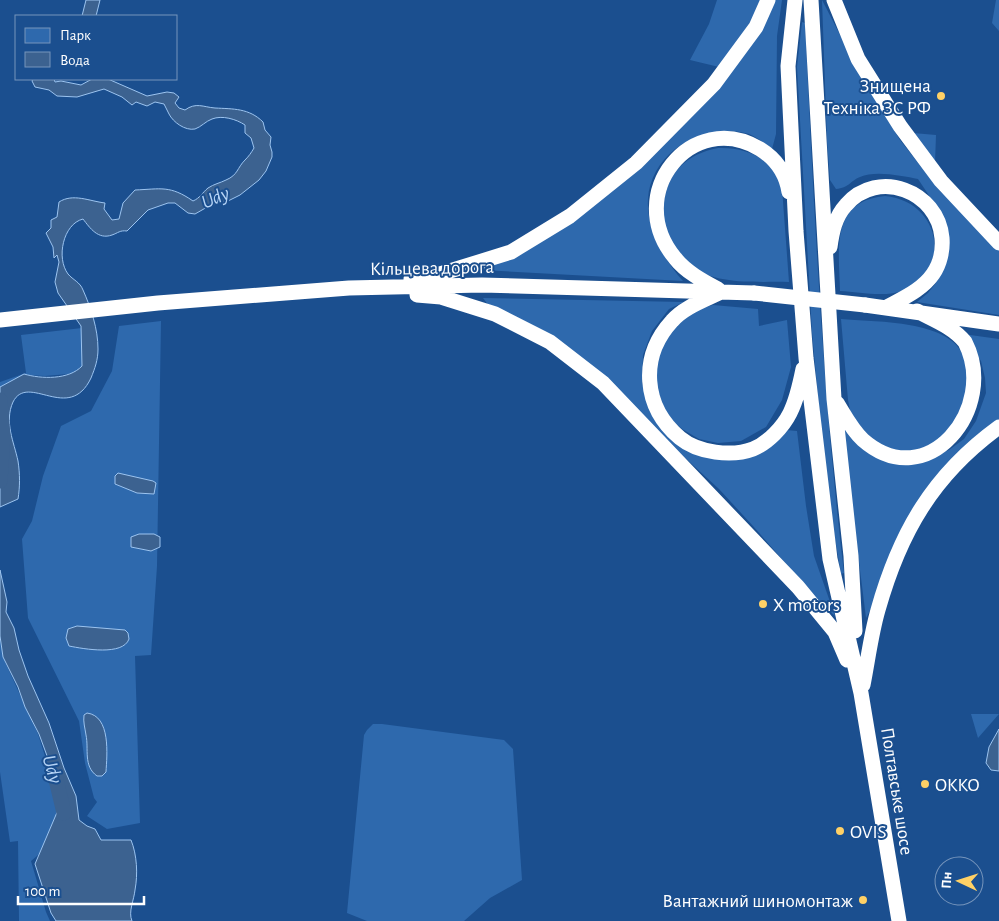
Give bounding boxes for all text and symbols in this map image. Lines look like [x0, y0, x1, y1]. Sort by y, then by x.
legend [15, 15, 178, 80]
text: Парк [60, 28, 91, 43]
text: Вода [60, 53, 90, 68]
place label: Знищена Техніка ЗС РФ [824, 77, 931, 118]
marker: Знищена Техніка ЗС РФ [935, 90, 947, 102]
water label: Udy [198, 183, 233, 213]
street label: Кільцева дорога [370, 258, 495, 279]
place label: Х motors [773, 596, 840, 615]
marker: Х motors [757, 598, 769, 610]
street label: Полтавське шосе [877, 726, 916, 856]
water label: Udy [39, 753, 66, 786]
place label: OKKO [935, 776, 980, 795]
marker: OKKO [919, 778, 931, 790]
place label: OVIS [850, 823, 887, 842]
marker: OVIS [834, 825, 846, 837]
north arrow [934, 856, 984, 906]
text: Пн [939, 871, 955, 889]
scale bar [18, 874, 144, 906]
text: 100 m [25, 884, 60, 899]
place label: Вантажний шиномонтаж [662, 892, 854, 911]
marker: Вантажний шиномонтаж [857, 894, 869, 906]

